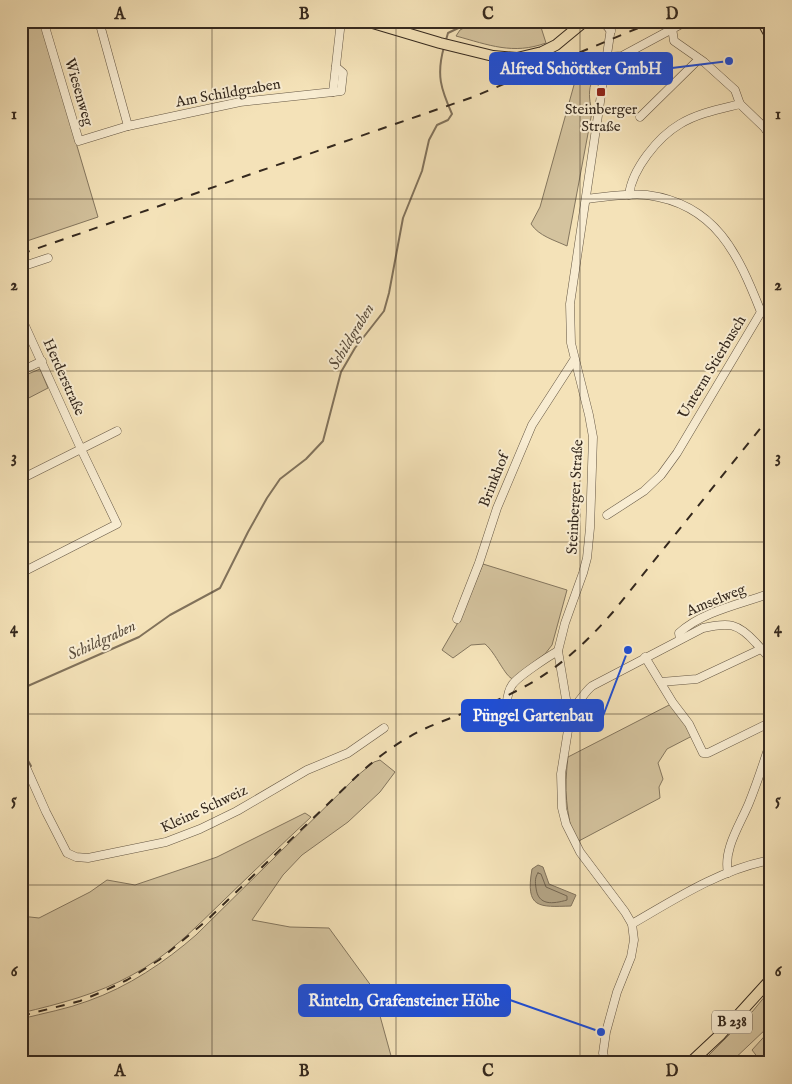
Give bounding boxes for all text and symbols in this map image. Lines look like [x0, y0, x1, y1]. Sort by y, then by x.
text: A [114, 5, 127, 25]
text: B [299, 5, 310, 25]
text: C [482, 5, 494, 25]
text: D [666, 5, 679, 25]
callout: Alfred Schöttker GmbH [490, 53, 672, 84]
street label: Wiesenweg [60, 56, 98, 129]
text: Alfred Schöttker GmbH [499, 60, 662, 80]
street label: Am Schildgraben [173, 74, 282, 112]
marker: Steinberger Straße [595, 86, 607, 98]
place label: Steinberger Straße [565, 100, 638, 136]
text: 1 [11, 105, 17, 125]
text: 1 [775, 105, 781, 125]
text: 2 [10, 276, 18, 296]
text: 2 [774, 276, 782, 296]
water label: Schildgraben [325, 300, 379, 374]
street label: Unterm Stierbusch [674, 312, 750, 422]
street label: Herderstraße [39, 335, 90, 419]
street label: Steinberger Straße [562, 439, 588, 555]
text: 3 [11, 448, 17, 468]
street label: Brinkhof [475, 448, 514, 510]
text: 3 [775, 448, 781, 468]
street label: Amselweg [683, 579, 749, 621]
water label: Schildgraben [65, 616, 139, 666]
text: 4 [10, 619, 19, 639]
text: 4 [774, 619, 783, 639]
callout: Püngel Gartenbau [462, 700, 603, 731]
text: Püngel Gartenbau [473, 707, 594, 727]
street label: Kleine Schweiz [158, 781, 250, 837]
text: 5 [11, 791, 17, 811]
text: 5 [775, 791, 781, 811]
text: 6 [11, 962, 19, 982]
text: 6 [775, 962, 783, 982]
callout: Rinteln, Grafensteiner Höhe [299, 985, 510, 1016]
text: Rinteln, Grafensteiner Höhe [308, 992, 500, 1012]
road number: B 238 [712, 1010, 752, 1034]
text: A [114, 1062, 127, 1082]
text: B [299, 1062, 310, 1082]
text: C [482, 1062, 494, 1082]
text: D [666, 1062, 679, 1082]

